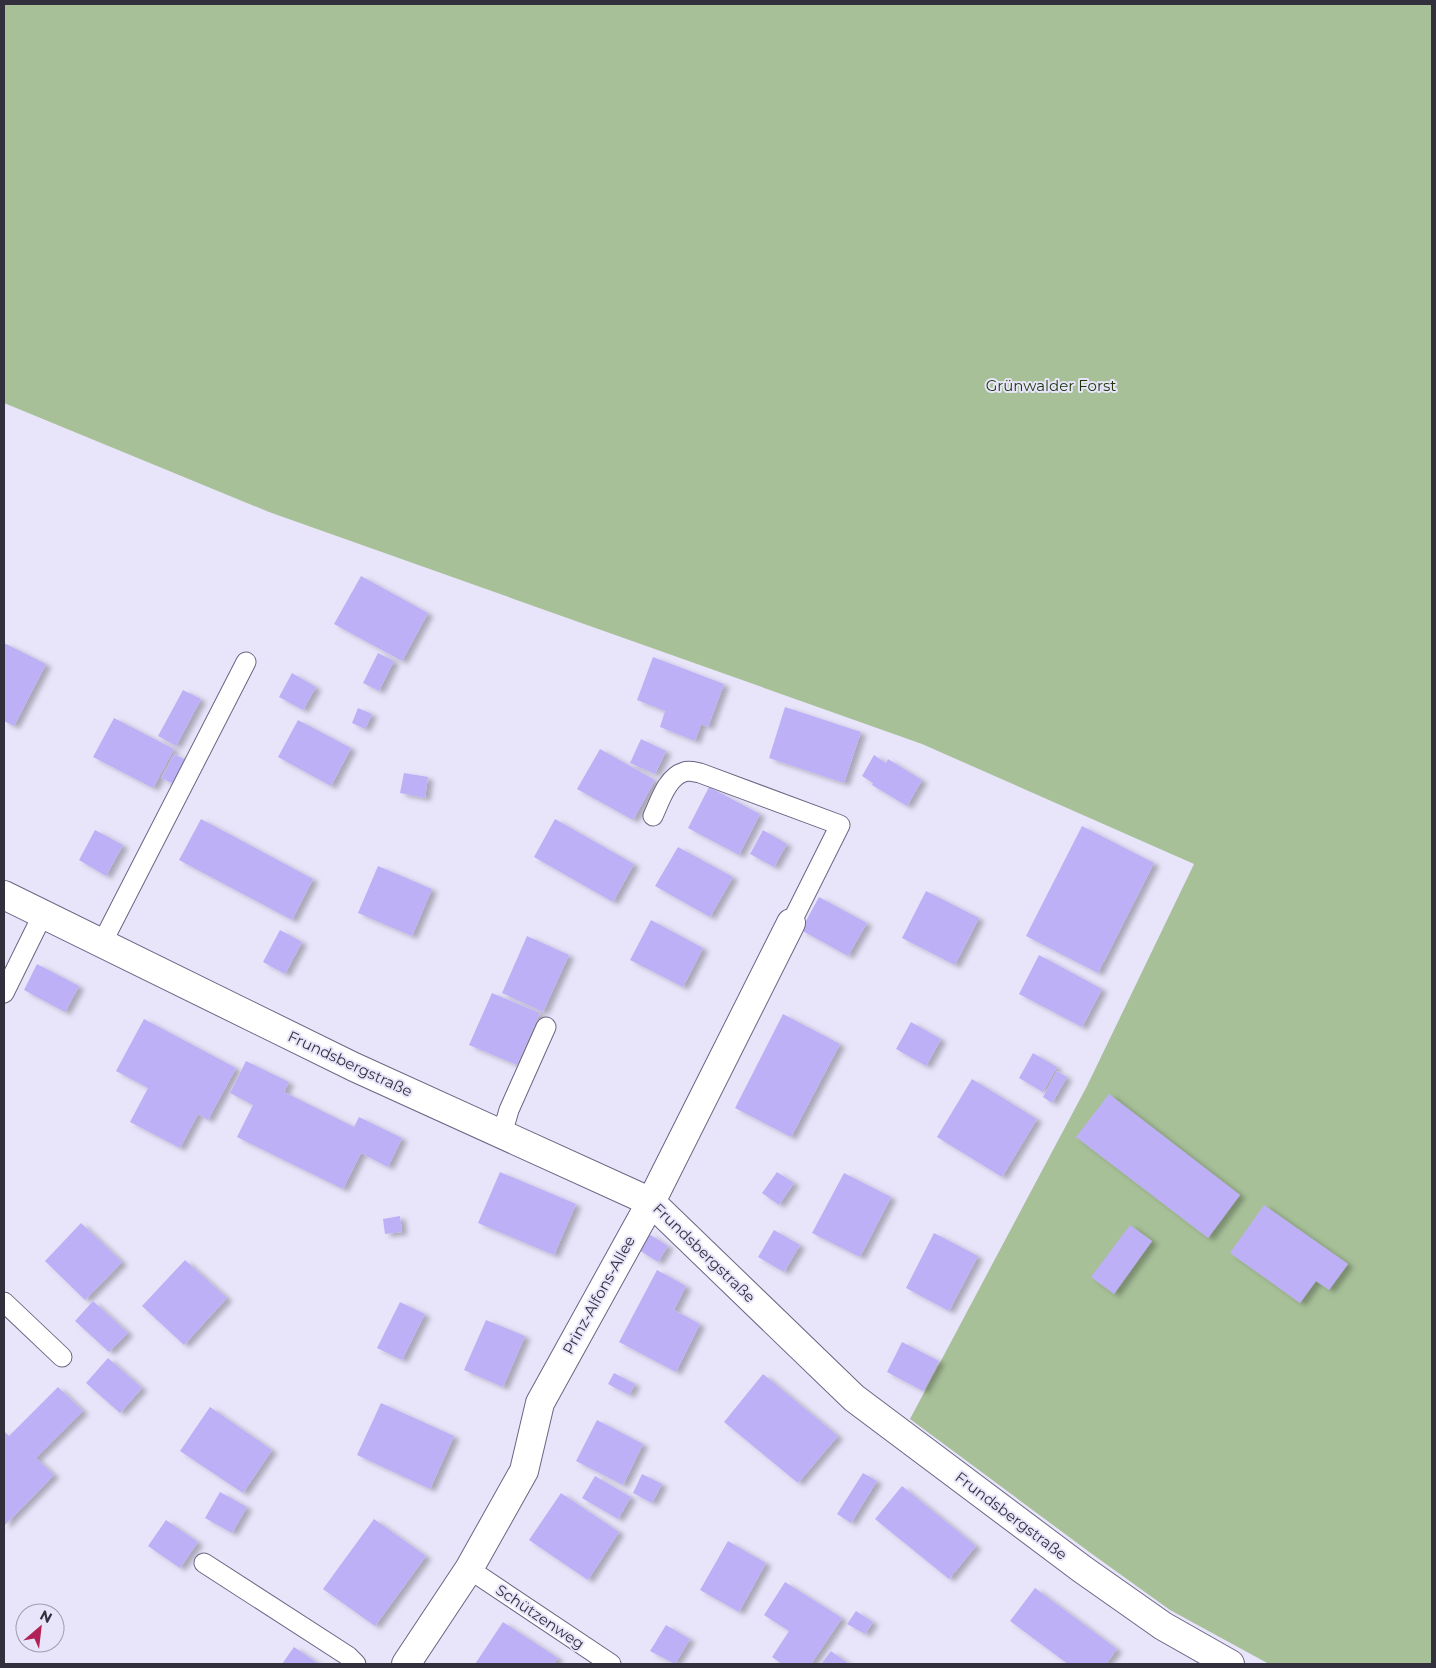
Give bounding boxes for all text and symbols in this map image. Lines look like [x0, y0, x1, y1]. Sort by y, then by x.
park label: Grünwalder Forst [986, 376, 1116, 395]
street label: Frundsbergstraße [285, 1026, 415, 1101]
street label: Frundsbergstraße [649, 1199, 760, 1306]
street label: Prinz-Alfons-Allee [558, 1232, 639, 1357]
street label: Frundsbergstraße [952, 1467, 1071, 1564]
street label: Schützenweg [492, 1580, 588, 1653]
north arrow [15, 1603, 65, 1653]
text: N [37, 1606, 55, 1627]

